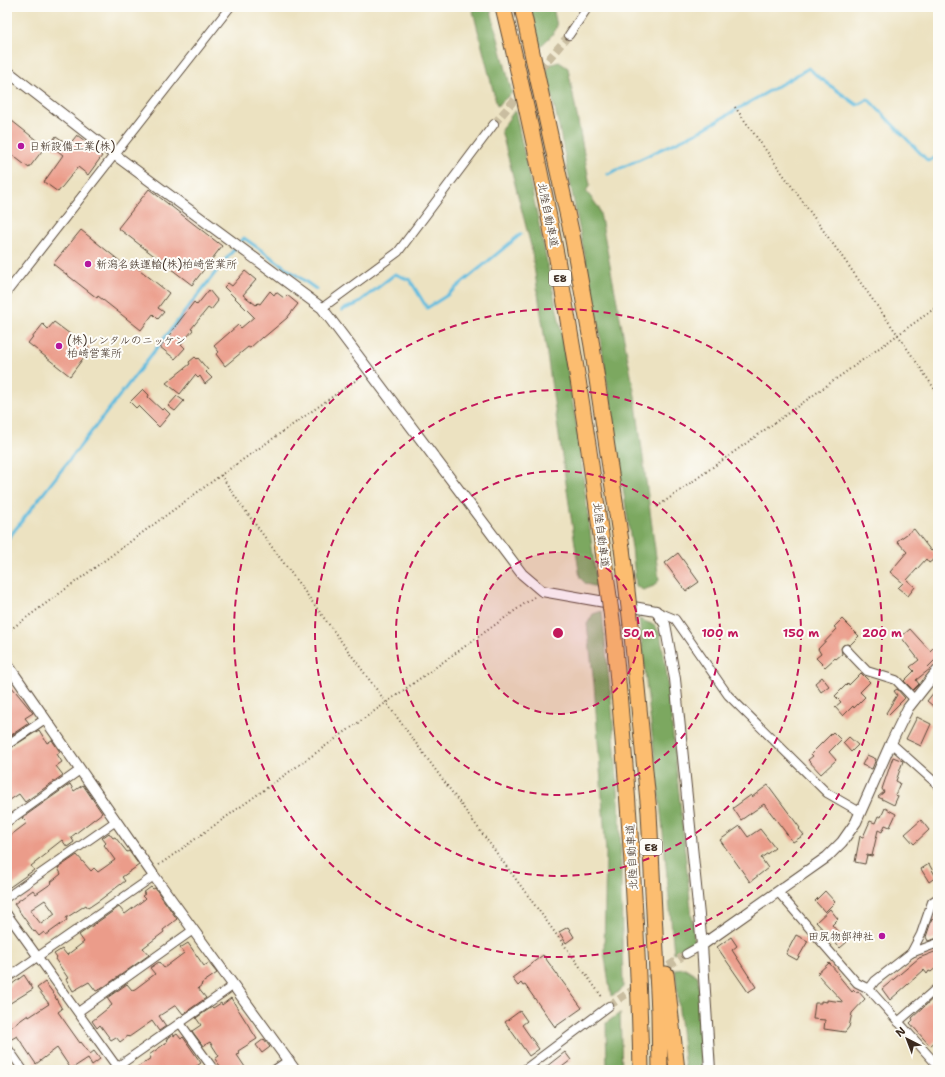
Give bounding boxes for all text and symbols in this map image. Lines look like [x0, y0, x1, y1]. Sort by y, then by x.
place label: 日新設備工業(株) [29, 139, 115, 154]
marker: 日新設備工業(株) [16, 141, 26, 151]
street label: 北陸自動車道 [534, 181, 562, 249]
place label: 新潟名鉄運輸(株)柏崎営業所 [96, 257, 237, 272]
marker: 新潟名鉄運輸(株)柏崎営業所 [83, 259, 93, 269]
road number: E8 [549, 270, 571, 286]
place label: (株)レンタルのニッケン 柏崎営業所 [67, 333, 186, 361]
marker: (株)レンタルのニッケン 柏崎営業所 [54, 341, 64, 351]
street label: 北陸自動車道 [590, 501, 612, 569]
text: 50 m [624, 625, 655, 641]
text: 100 m [702, 625, 739, 641]
text: 150 m [783, 625, 819, 641]
text: 200 m [862, 625, 902, 641]
centre of rings [551, 626, 565, 640]
street label: 北陸自動車道 [623, 824, 641, 890]
road number: E8 [640, 839, 662, 855]
place label: 田尻物部神社 [808, 929, 874, 944]
marker: 田尻物部神社 [877, 931, 887, 941]
north arrow [887, 1019, 927, 1059]
text: N [892, 1023, 909, 1040]

